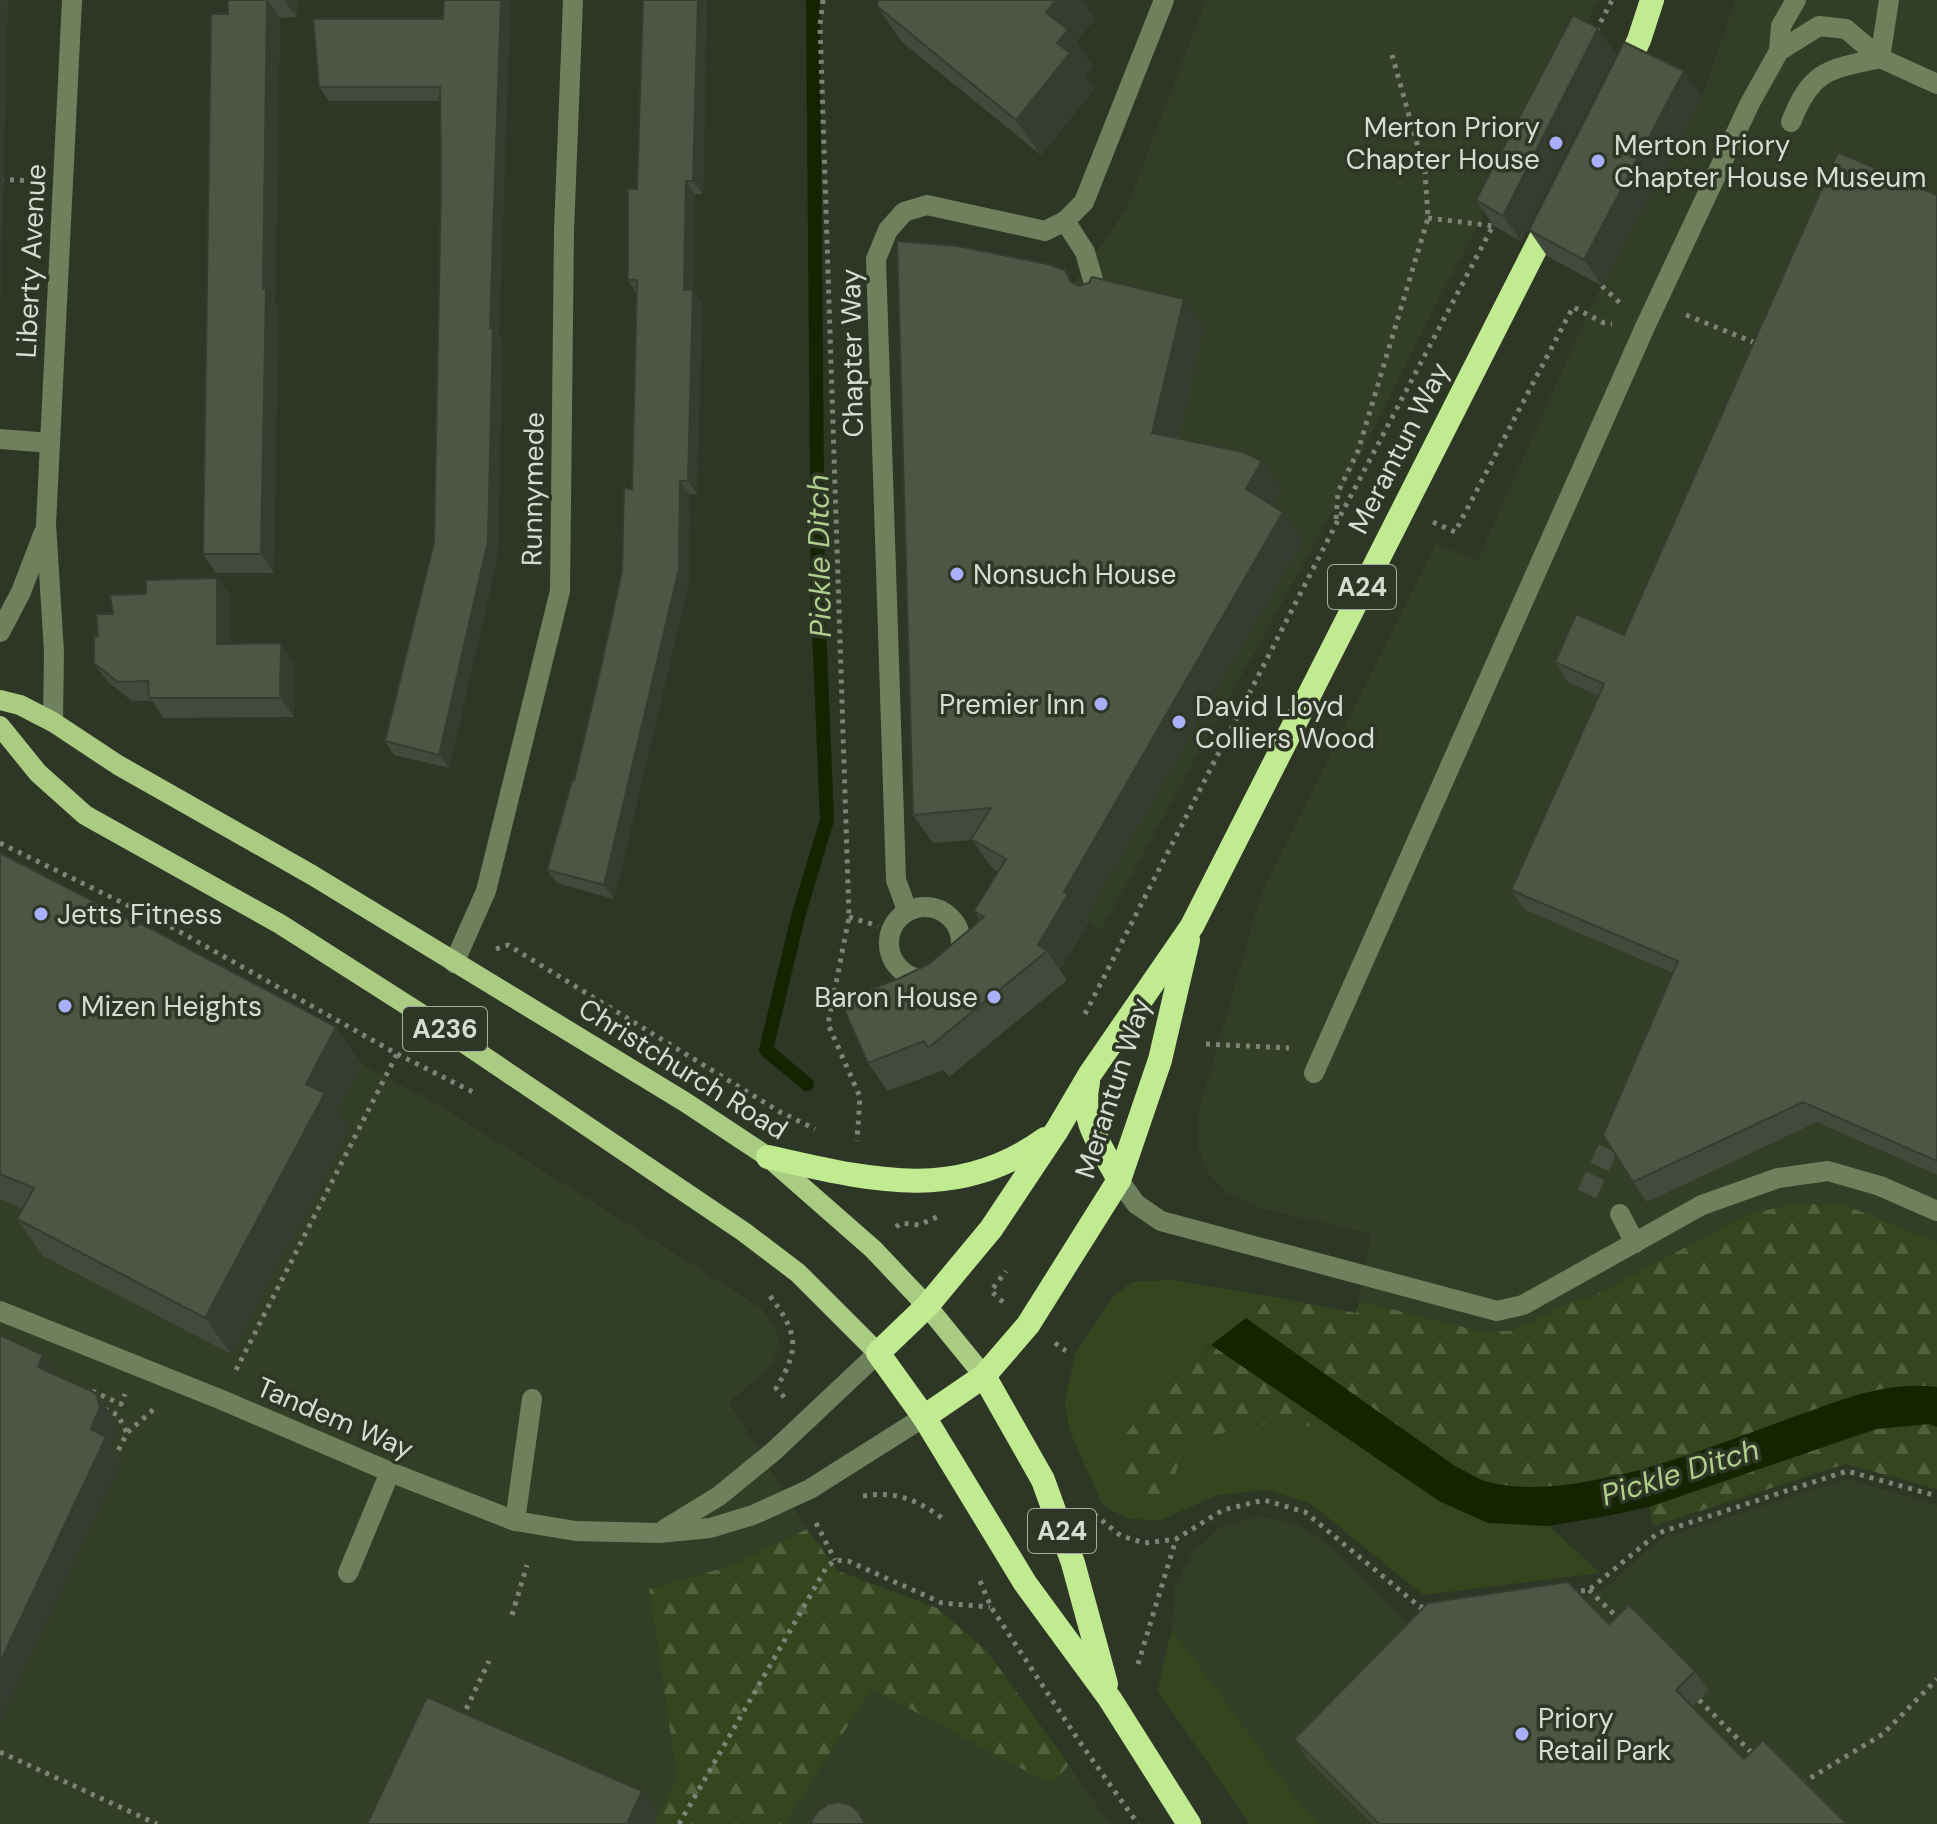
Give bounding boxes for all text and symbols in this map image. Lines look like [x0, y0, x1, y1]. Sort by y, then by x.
place label: Merton Priory Chapter House [1346, 109, 1540, 178]
place label: Merton Priory Chapter House Museum [1614, 127, 1926, 196]
marker: Merton Priory Chapter House [1547, 134, 1565, 152]
marker: Merton Priory Chapter House Museum [1589, 152, 1607, 170]
street label: Liberty Avenue [7, 163, 55, 359]
street label: Chapter Way [832, 268, 872, 438]
street label: Merantun Way [1340, 356, 1458, 540]
street label: Runnymede [513, 412, 553, 566]
water label: Pickle Ditch [798, 474, 840, 638]
place label: Nonsuch House [973, 556, 1176, 593]
marker: Nonsuch House [948, 565, 966, 583]
road number: A24 [1328, 565, 1396, 609]
place label: Premier Inn [939, 686, 1085, 723]
place label: David Lloyd Colliers Wood [1195, 688, 1375, 757]
marker: Premier Inn [1092, 695, 1110, 713]
marker: David Lloyd Colliers Wood [1170, 713, 1188, 731]
place label: Jetts Fitness [57, 896, 223, 933]
marker: Jetts Fitness [32, 905, 50, 923]
place label: Baron House [814, 979, 978, 1016]
place label: Mizen Heights [81, 988, 262, 1025]
marker: Baron House [985, 988, 1003, 1006]
street label: Christchurch Road [571, 990, 795, 1148]
street label: Merantun Way [1066, 993, 1160, 1183]
marker: Mizen Heights [56, 997, 74, 1015]
road number: A236 [403, 1007, 487, 1051]
street label: Tandem Way [251, 1368, 419, 1468]
water label: Pickle Ditch [1596, 1429, 1764, 1515]
road number: A24 [1028, 1509, 1096, 1553]
place label: Priory Retail Park [1538, 1700, 1671, 1769]
marker: Priory Retail Park [1513, 1725, 1531, 1743]

